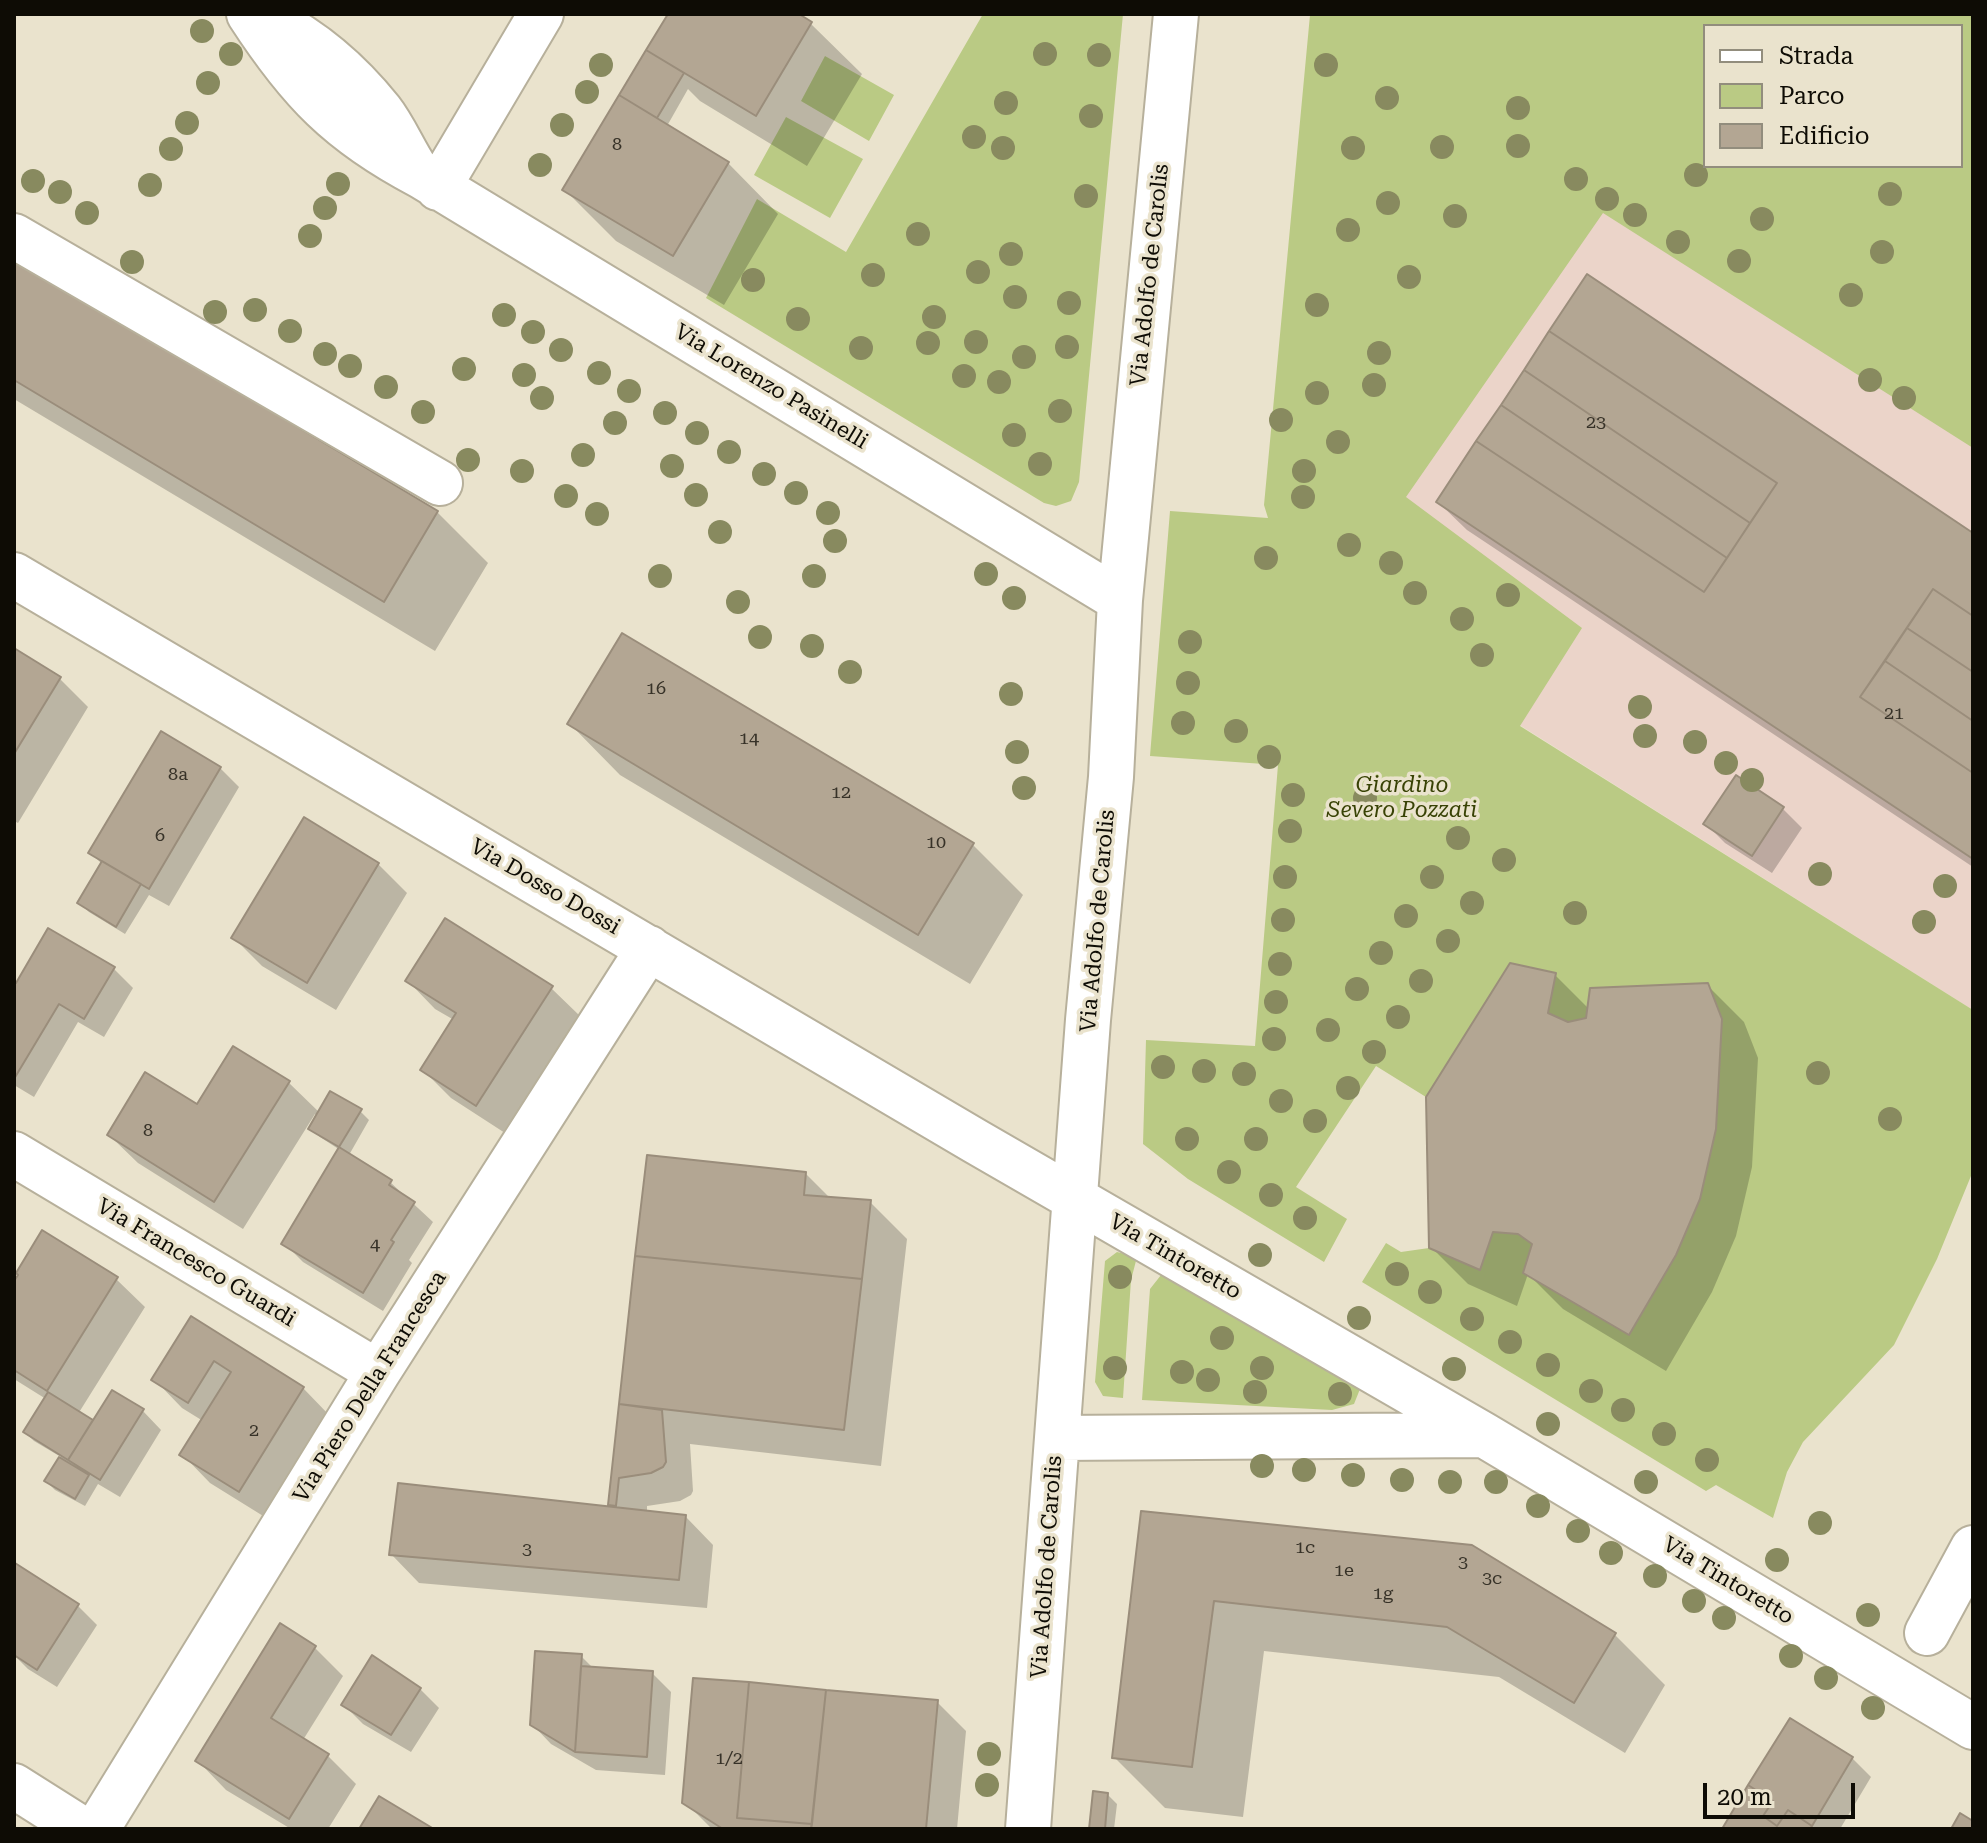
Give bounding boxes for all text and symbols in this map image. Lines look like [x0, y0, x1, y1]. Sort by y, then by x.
legend [1703, 24, 1963, 168]
text: Strada [1779, 42, 1854, 70]
text: Parco [1779, 82, 1845, 110]
text: Edificio [1779, 122, 1870, 150]
house number: 8 [612, 134, 622, 156]
street label: Via Adolfo de Carolis [1125, 163, 1175, 387]
street label: Via Lorenzo Pasinelli [669, 319, 873, 455]
house number: 23 [1586, 412, 1606, 434]
house number: 16 [646, 678, 666, 700]
house number: 21 [1884, 703, 1904, 725]
house number: 14 [739, 728, 759, 750]
house number: 8a [168, 764, 188, 786]
park label: Giardino Severo Pozzati [1327, 773, 1477, 824]
house number: 12 [831, 782, 851, 804]
street label: Via Adolfo de Carolis [1075, 809, 1121, 1033]
house number: 6 [155, 825, 165, 847]
house number: 10 [926, 832, 946, 854]
street label: Via Dosso Dossi [465, 833, 625, 941]
house number: 8 [143, 1120, 153, 1142]
street label: Via Francesco Guardi [92, 1193, 300, 1333]
street label: Via Tintoretto [1104, 1209, 1246, 1305]
house number: 4 [370, 1234, 380, 1256]
street label: Via Piero Della Francesca [288, 1266, 452, 1508]
house number: 2 [249, 1420, 259, 1442]
street label: Via Adolfo de Carolis [1026, 1455, 1068, 1679]
street label: Via Tintoretto [1658, 1532, 1798, 1630]
house number: 1c [1295, 1537, 1315, 1559]
house number: 3 [522, 1539, 532, 1561]
house number: 3 [1458, 1552, 1468, 1574]
house number: 1e [1334, 1560, 1354, 1582]
house number: 3c [1482, 1568, 1502, 1590]
house number: 1g [1373, 1583, 1393, 1605]
house number: 1/2 [715, 1748, 743, 1770]
scale bar [1707, 1767, 1859, 1817]
text: 20 m [1717, 1783, 1772, 1811]

